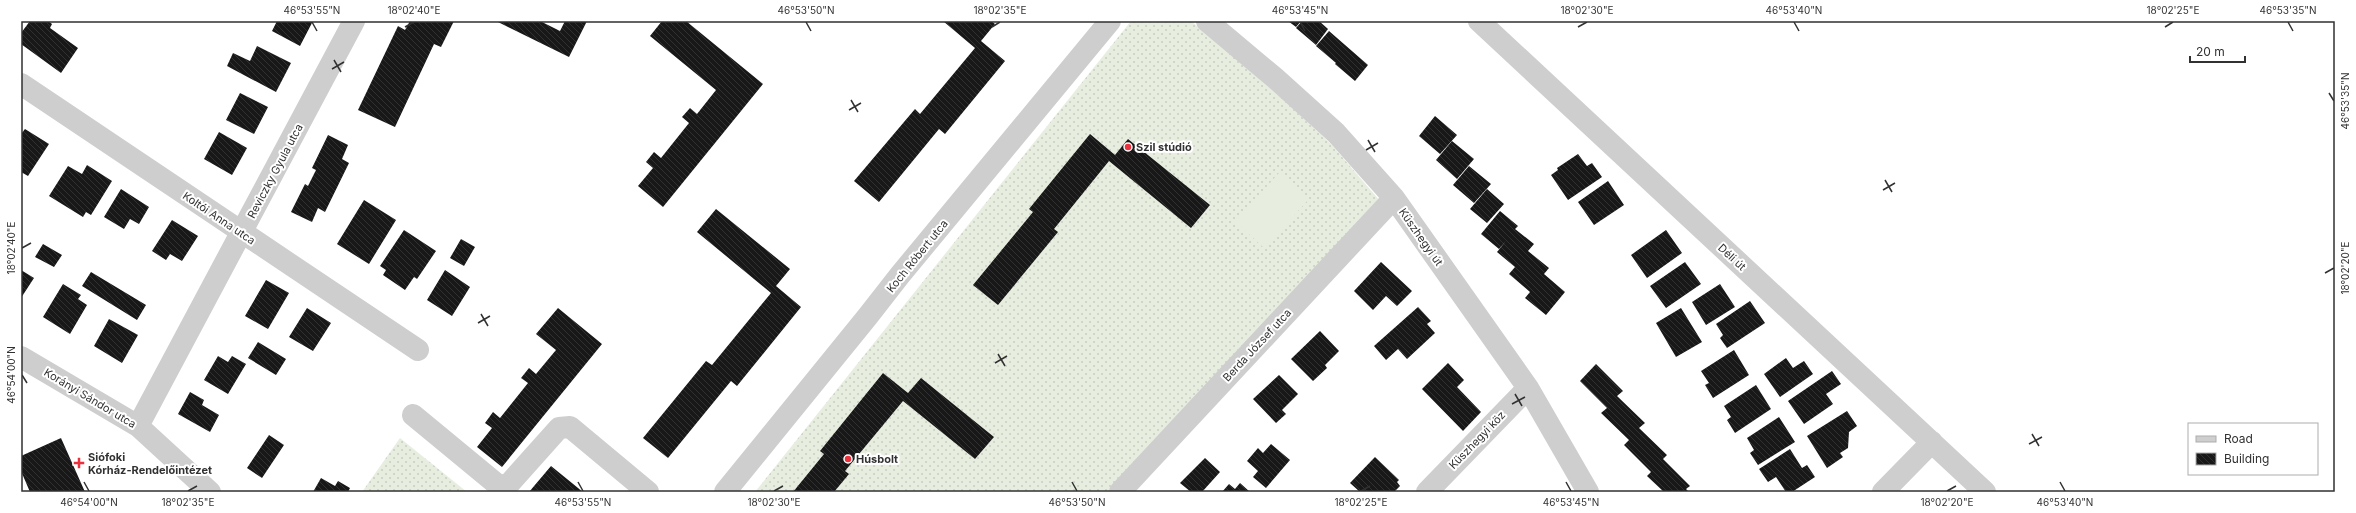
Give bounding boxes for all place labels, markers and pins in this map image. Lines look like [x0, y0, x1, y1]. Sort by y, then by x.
place label: Szil stúdió [1136, 140, 1192, 154]
marker: Szil stúdió [1123, 142, 1133, 152]
place label: Siófoki Kórház-Rendelőintézet [88, 450, 212, 477]
place label: Húsbolt [856, 452, 898, 466]
marker: Húsbolt [843, 454, 853, 464]
marker: Siófoki Kórház-Rendelőintézet [73, 457, 85, 469]

